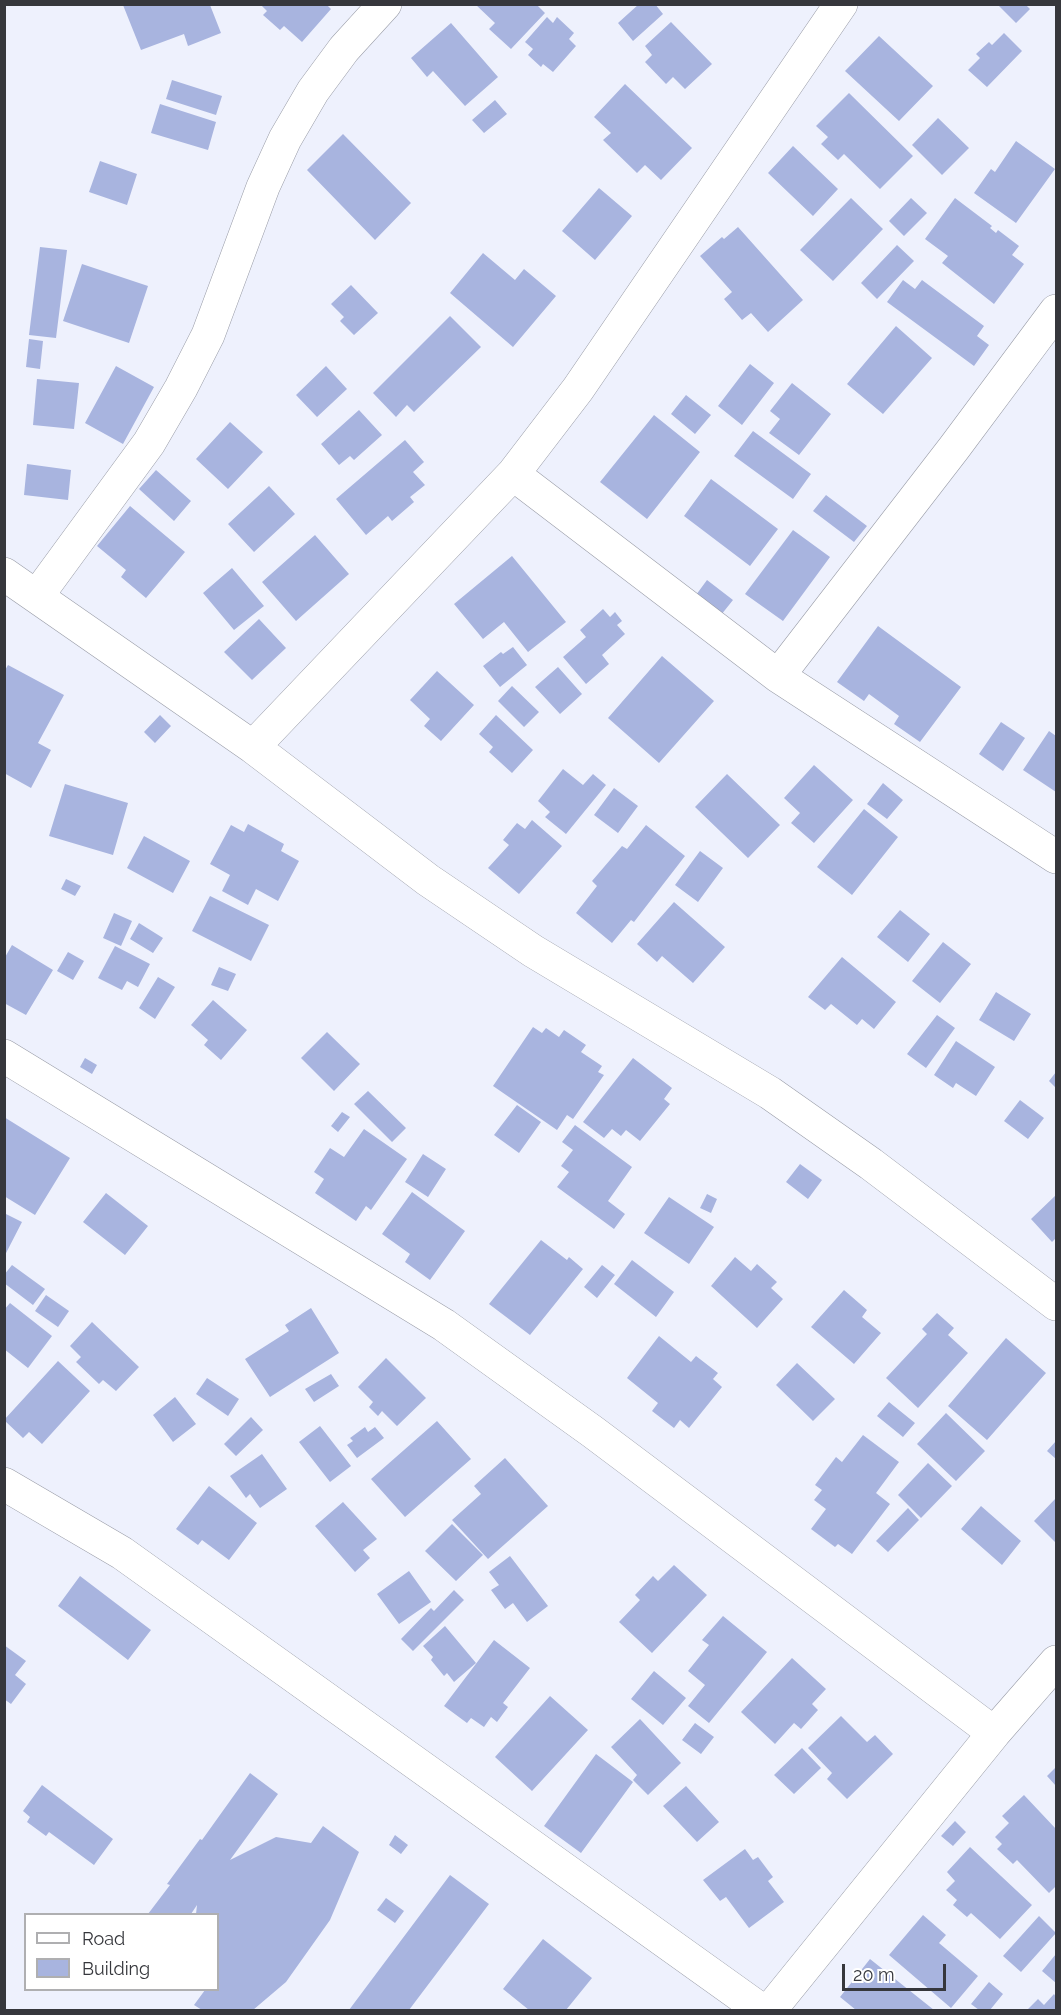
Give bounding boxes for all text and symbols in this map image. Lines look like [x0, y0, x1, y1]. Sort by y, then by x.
legend [24, 1913, 219, 1991]
text: Road [82, 1928, 125, 1949]
scale bar [845, 1952, 948, 1990]
text: Building [82, 1958, 150, 1979]
text: 20 m [853, 1964, 895, 1985]

